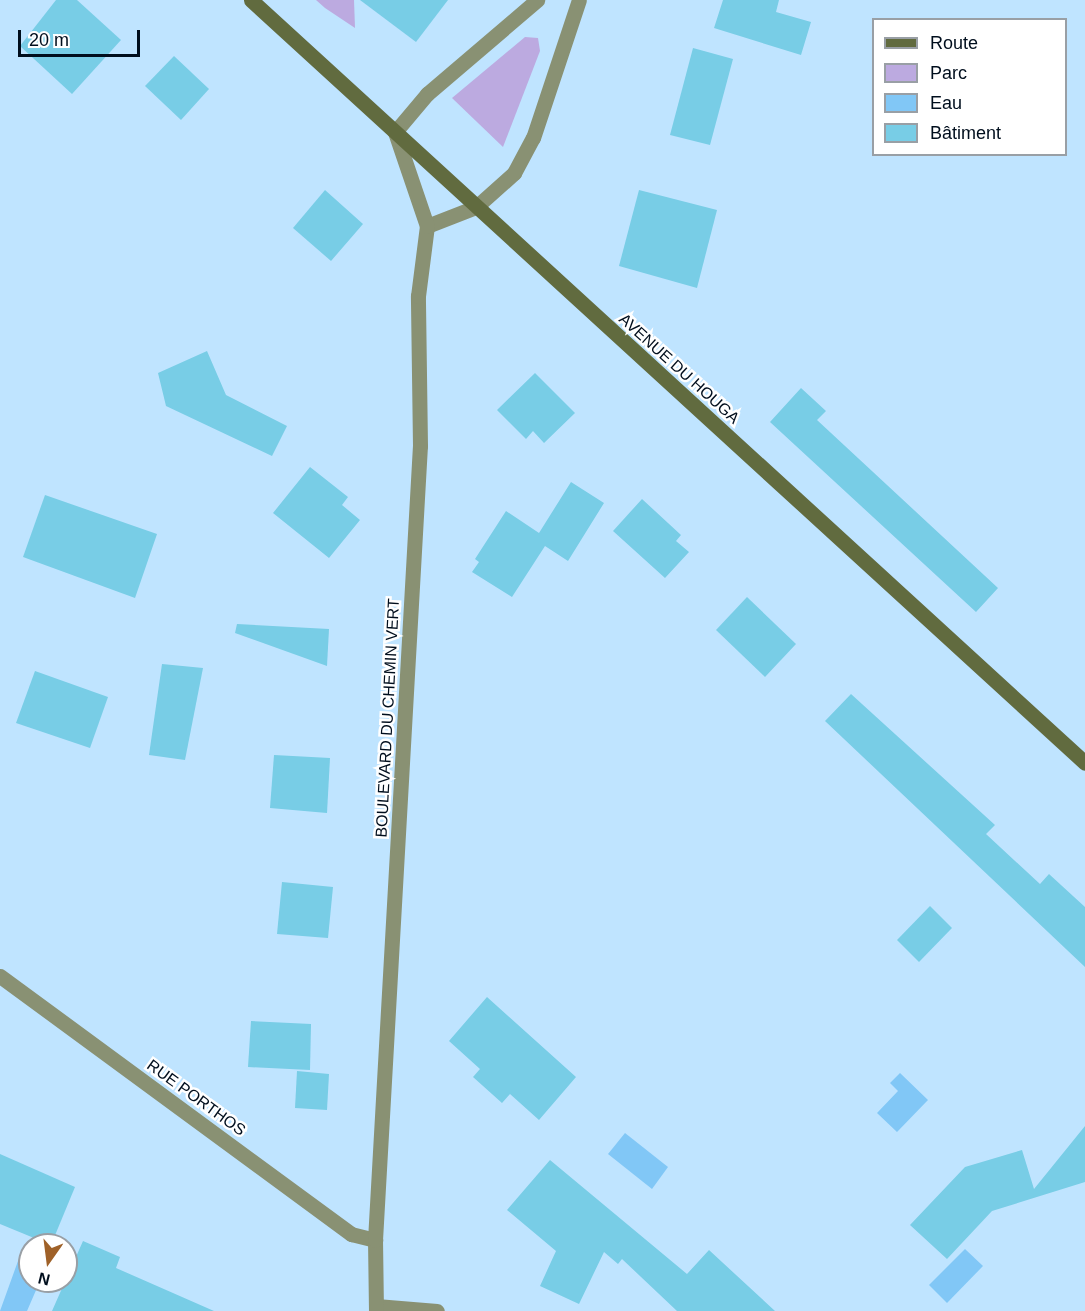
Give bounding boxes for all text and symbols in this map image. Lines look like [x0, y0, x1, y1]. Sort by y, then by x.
scale bar [21, 18, 142, 56]
legend [872, 18, 1067, 156]
text: 20 m [29, 30, 69, 50]
text: Route [930, 33, 978, 53]
text: Parc [930, 63, 967, 83]
text: Eau [930, 93, 962, 113]
text: Bâtiment [930, 123, 1001, 143]
street label: AVENUE DU HOUGA [615, 310, 743, 428]
street label: BOULEVARD DU CHEMIN VERT [372, 598, 404, 838]
street label: RUE PORTHOS [143, 1056, 249, 1140]
north arrow [18, 1233, 78, 1293]
text: N [36, 1269, 52, 1289]

